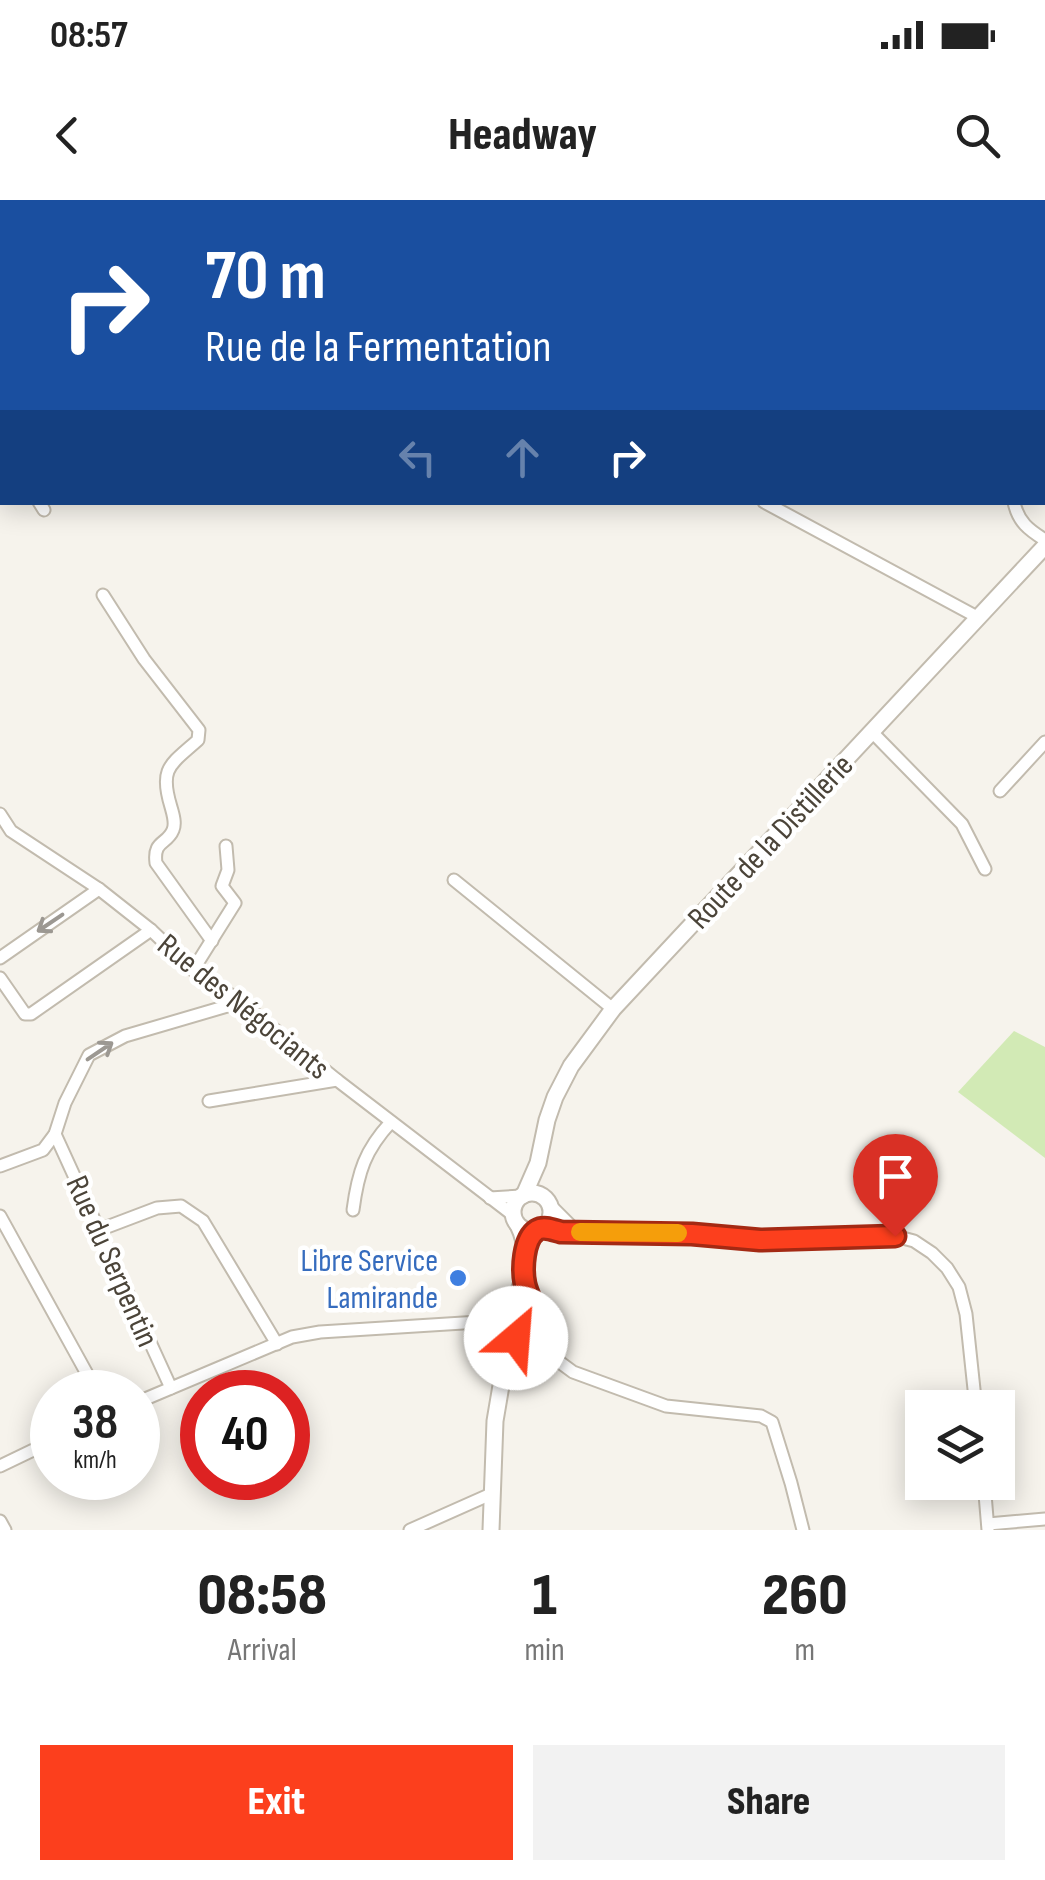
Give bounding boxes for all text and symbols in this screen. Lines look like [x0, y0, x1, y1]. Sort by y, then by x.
text: 08:57 [50, 13, 128, 58]
icon: back [40, 108, 95, 163]
text: Headway [448, 108, 597, 163]
icon: search [950, 108, 1005, 163]
text: 70 m [205, 235, 326, 319]
icon: right [40, 240, 170, 370]
text: Rue de la Fermentation [205, 320, 552, 375]
icon: left [390, 430, 445, 485]
icon: ahead [495, 430, 550, 485]
icon: right [600, 430, 655, 485]
street label: Route de la Distillerie [680, 747, 862, 938]
one-way arrow [36, 913, 64, 934]
street label: Rue des Négociants [149, 926, 337, 1088]
one-way arrow [86, 1041, 113, 1062]
pin [853, 1134, 938, 1237]
icon: arrive [868, 1149, 923, 1204]
street label: Rue du Serpentin [57, 1170, 167, 1353]
place label: Libre Service Lamirande [300, 1242, 438, 1318]
marker: Libre Service Lamirande [447, 1267, 469, 1289]
position arrow [464, 1286, 568, 1390]
speed limit sign: 40 [180, 1370, 310, 1500]
map controls [905, 1390, 1015, 1500]
button: layers [905, 1390, 1015, 1500]
text: 38 [72, 1393, 118, 1453]
text: km/h [73, 1445, 117, 1476]
text: 08:58 [197, 1560, 327, 1632]
text: 1 [532, 1560, 557, 1632]
text: 260 [762, 1560, 848, 1632]
text: Arrival [228, 1631, 297, 1670]
text: min [524, 1631, 565, 1670]
text: m [795, 1631, 815, 1670]
button: Exit [40, 1745, 513, 1860]
button: Share [533, 1745, 1005, 1860]

